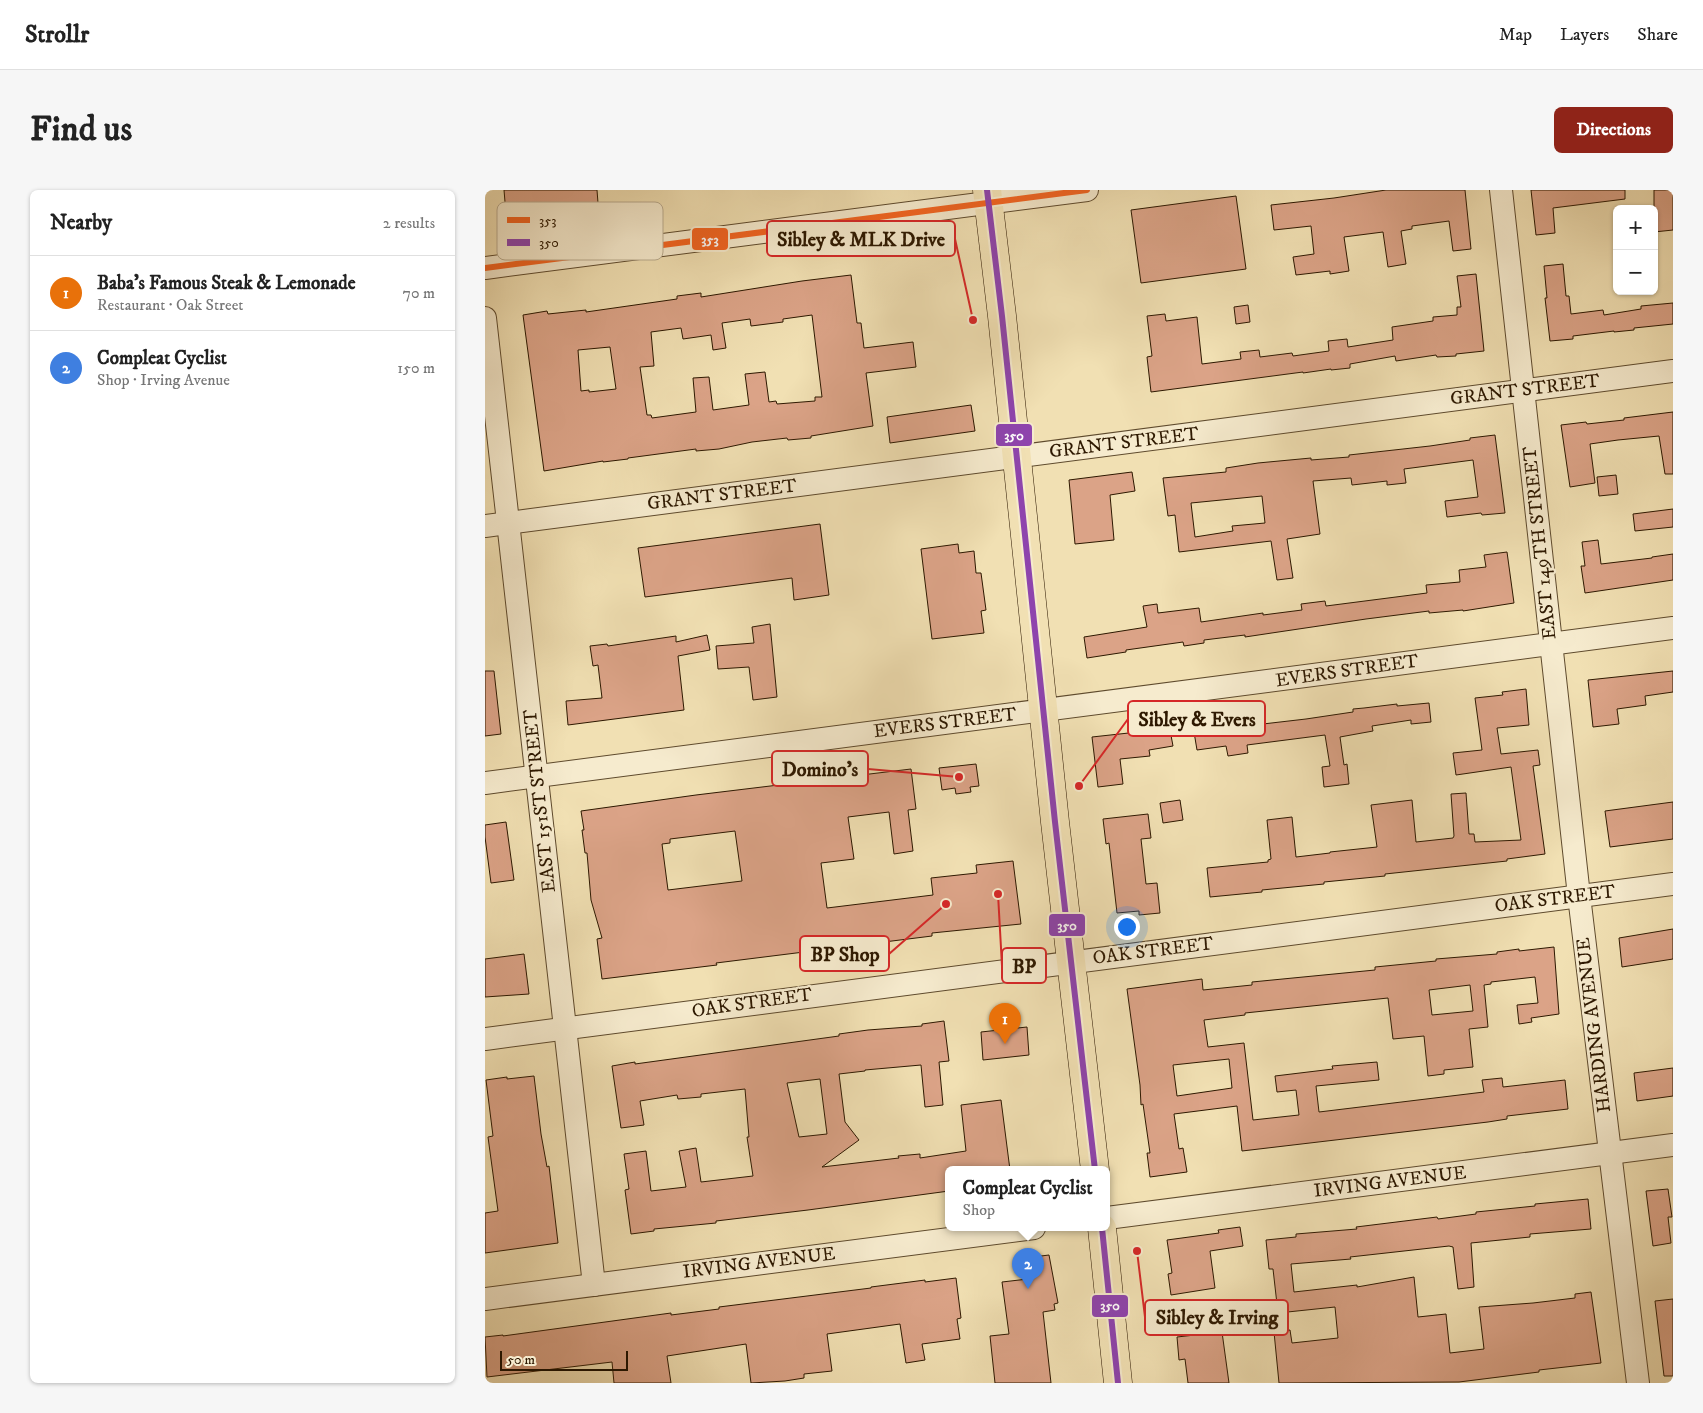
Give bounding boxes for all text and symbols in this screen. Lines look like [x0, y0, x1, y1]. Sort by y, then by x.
text: Strollr [25, 20, 89, 50]
text: Map [1499, 24, 1532, 46]
text: Layers [1560, 24, 1609, 46]
text: Share [1637, 24, 1678, 46]
button: Directions [1554, 107, 1673, 153]
text: Find us [30, 108, 132, 152]
legend [497, 202, 663, 260]
map controls [1613, 205, 1658, 295]
button: + [1613, 205, 1658, 250]
text: Nearby [50, 210, 112, 236]
text: 353 [539, 212, 556, 230]
text: 2 results [383, 213, 435, 233]
callout: Sibley & MLK Drive [767, 221, 955, 256]
line badge: 353 [691, 227, 729, 251]
text: Sibley & MLK Drive [777, 228, 946, 253]
text: 353 [701, 231, 719, 249]
text: 350 [539, 234, 559, 252]
button: − [1613, 250, 1658, 295]
text: Baba's Famous Steak & Lemonade [97, 272, 356, 295]
text: 1 [63, 283, 69, 303]
text: 70 m [403, 283, 435, 303]
text: Restaurant · Oak Street [97, 295, 243, 315]
text: Compleat Cyclist [97, 347, 227, 370]
text: 2 [62, 358, 70, 378]
text: 150 m [397, 358, 435, 378]
street label: GRANT STREET [1449, 369, 1602, 411]
text: Shop · Irving Avenue [97, 370, 230, 390]
street label: GRANT STREET [1048, 422, 1201, 464]
line badge: 350 [995, 423, 1033, 447]
text: 350 [1004, 427, 1024, 445]
street label: EAST 149TH STREET [1518, 445, 1562, 641]
street label: GRANT STREET [646, 474, 799, 516]
street label: EVERS STREET [1274, 650, 1420, 692]
callout: Sibley & Evers [1128, 701, 1265, 736]
street label: EVERS STREET [872, 703, 1018, 743]
street label: EAST 151ST STREET [519, 708, 561, 894]
text: Sibley & Evers [1138, 708, 1256, 733]
callout: Domino's [772, 751, 868, 786]
text: Domino's [782, 758, 859, 783]
street label: OAK STREET [1493, 880, 1617, 918]
line badge: 350 [1048, 913, 1086, 937]
your location [1114, 914, 1140, 940]
text: 350 [1057, 917, 1077, 935]
street label: OAK STREET [1091, 932, 1215, 970]
callout: BP Shop [800, 936, 889, 971]
street label: HARDING AVENUE [1572, 936, 1616, 1114]
text: BP Shop [810, 943, 880, 968]
callout: BP [1002, 948, 1046, 983]
text: BP [1012, 955, 1036, 980]
street label: OAK STREET [690, 983, 814, 1023]
pin: 1 [989, 1003, 1021, 1044]
street label: IRVING AVENUE [1312, 1161, 1468, 1203]
popup [945, 1166, 1110, 1231]
text: Compleat Cyclist [963, 1177, 1092, 1200]
text: Shop [963, 1200, 995, 1220]
street label: IRVING AVENUE [681, 1242, 837, 1284]
pin: 2 [1012, 1248, 1044, 1289]
line badge: 350 [1091, 1294, 1129, 1318]
text: 350 [1100, 1297, 1120, 1315]
callout: Sibley & Irving [1145, 1300, 1288, 1335]
text: Sibley & Irving [1156, 1306, 1280, 1331]
scale bar [500, 1348, 627, 1371]
text: 50 m [507, 1351, 535, 1369]

